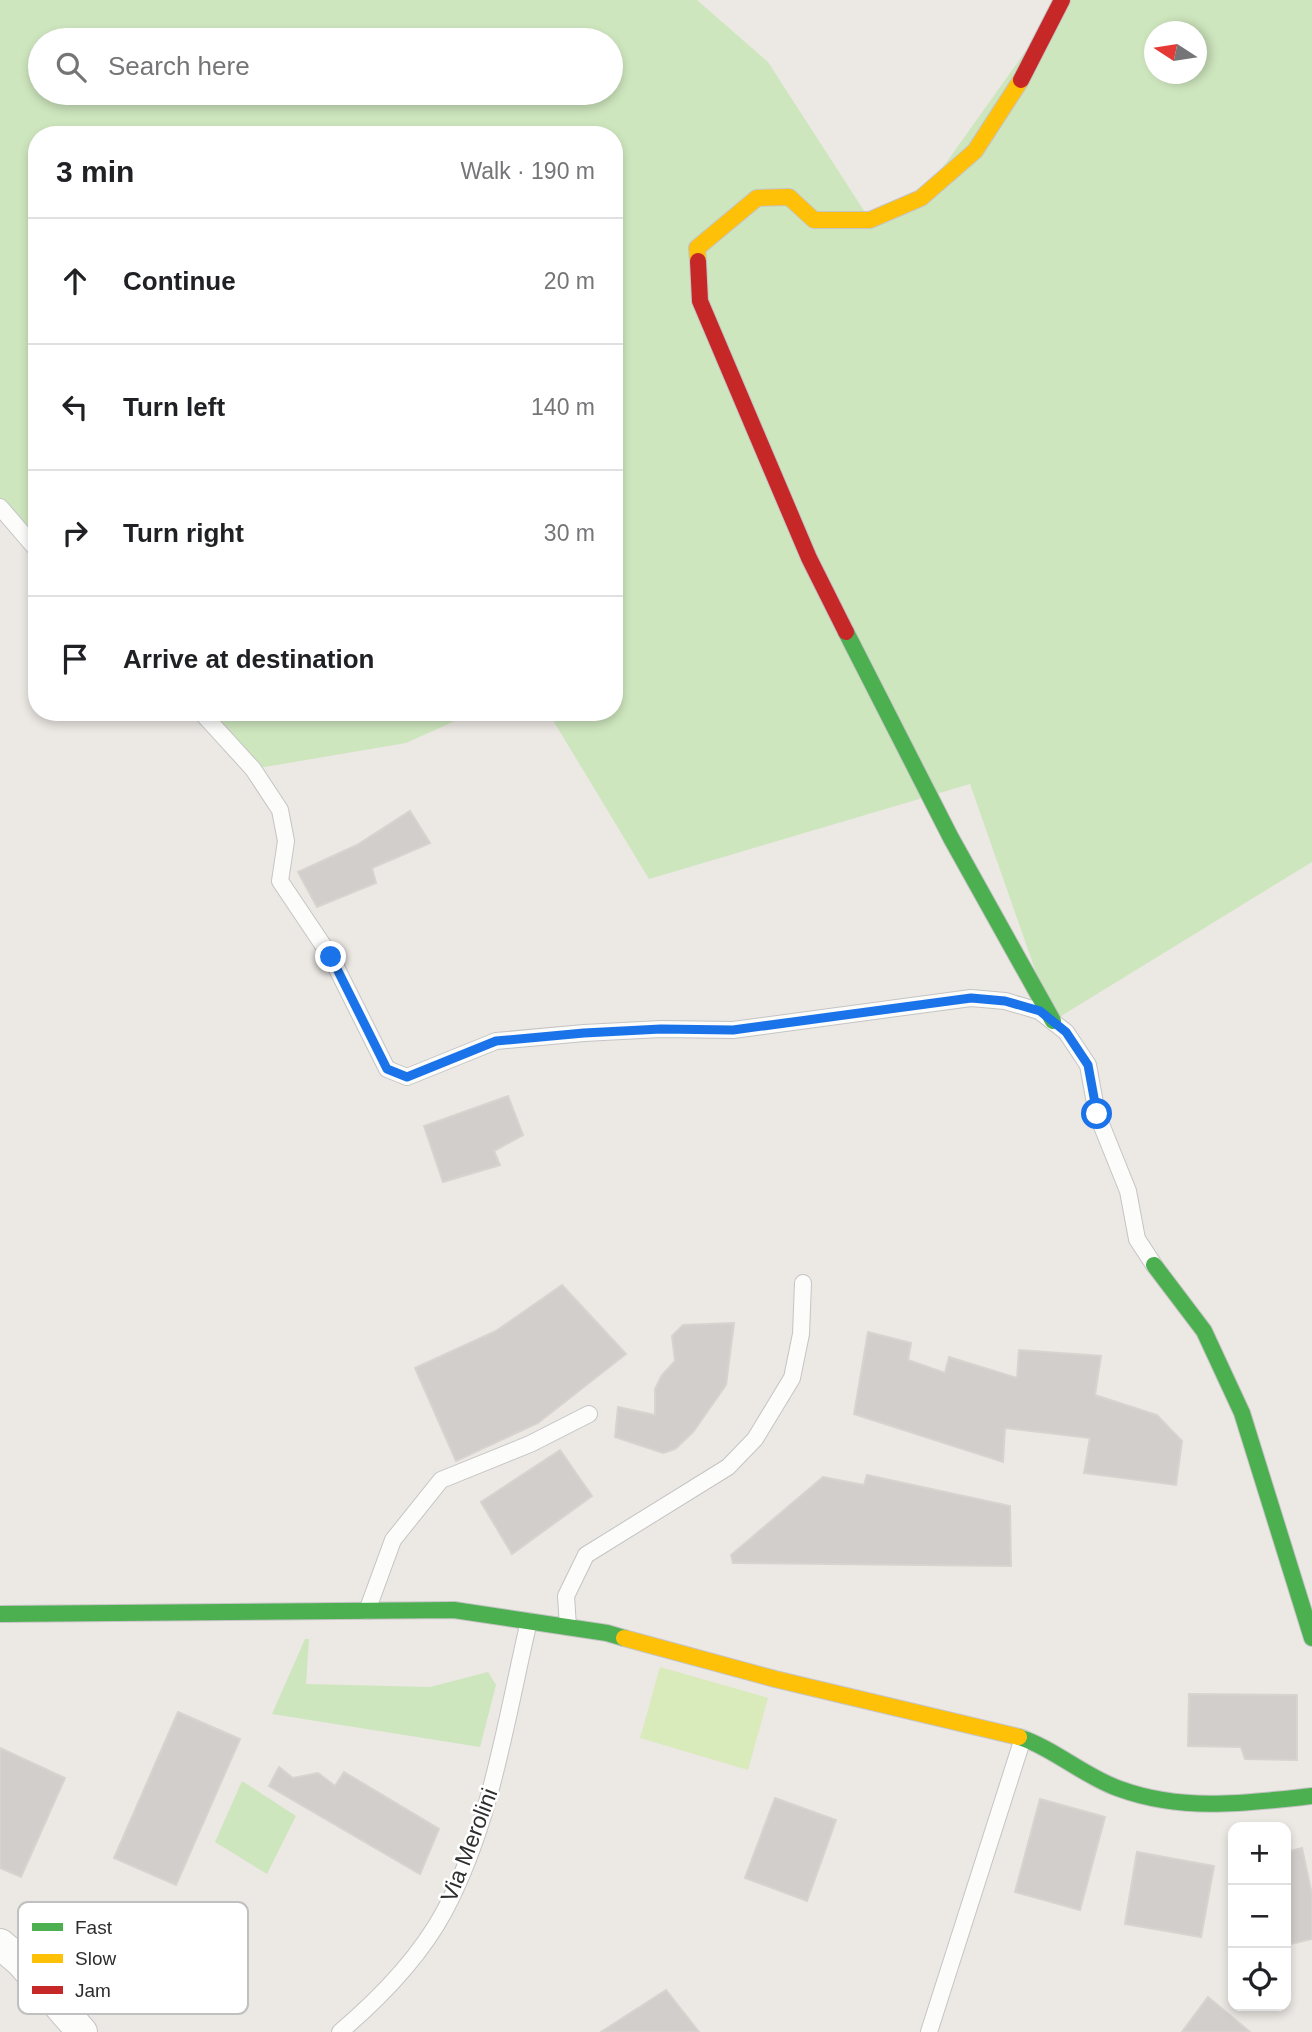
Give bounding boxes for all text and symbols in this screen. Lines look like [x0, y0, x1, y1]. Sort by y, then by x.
north arrow [1144, 21, 1207, 84]
search box [28, 28, 623, 105]
icon: search [52, 48, 90, 86]
text: Search here [108, 51, 250, 81]
text: 3 min [56, 155, 134, 188]
text: Walk · 190 m [460, 158, 595, 184]
icon: ahead [56, 262, 94, 300]
text: Continue [123, 266, 236, 296]
text: 20 m [544, 268, 595, 294]
icon: left [56, 388, 94, 426]
text: Turn left [123, 392, 225, 422]
text: 140 m [531, 394, 595, 420]
icon: right [56, 514, 94, 552]
text: Turn right [123, 518, 244, 548]
text: 30 m [544, 520, 595, 546]
icon: arrive [56, 640, 94, 678]
text: Arrive at destination [123, 644, 374, 674]
route end [315, 941, 346, 972]
route start [1081, 1098, 1112, 1129]
street label: Via Merolini [435, 1784, 503, 1906]
map controls [1228, 1822, 1291, 2011]
button: + [1228, 1822, 1291, 1885]
button: − [1228, 1885, 1291, 1948]
legend [18, 1902, 248, 2014]
text: Fast [75, 1917, 113, 1938]
text: Slow [75, 1948, 116, 1969]
button: locate [1228, 1948, 1291, 2011]
text: Jam [75, 1980, 111, 2001]

